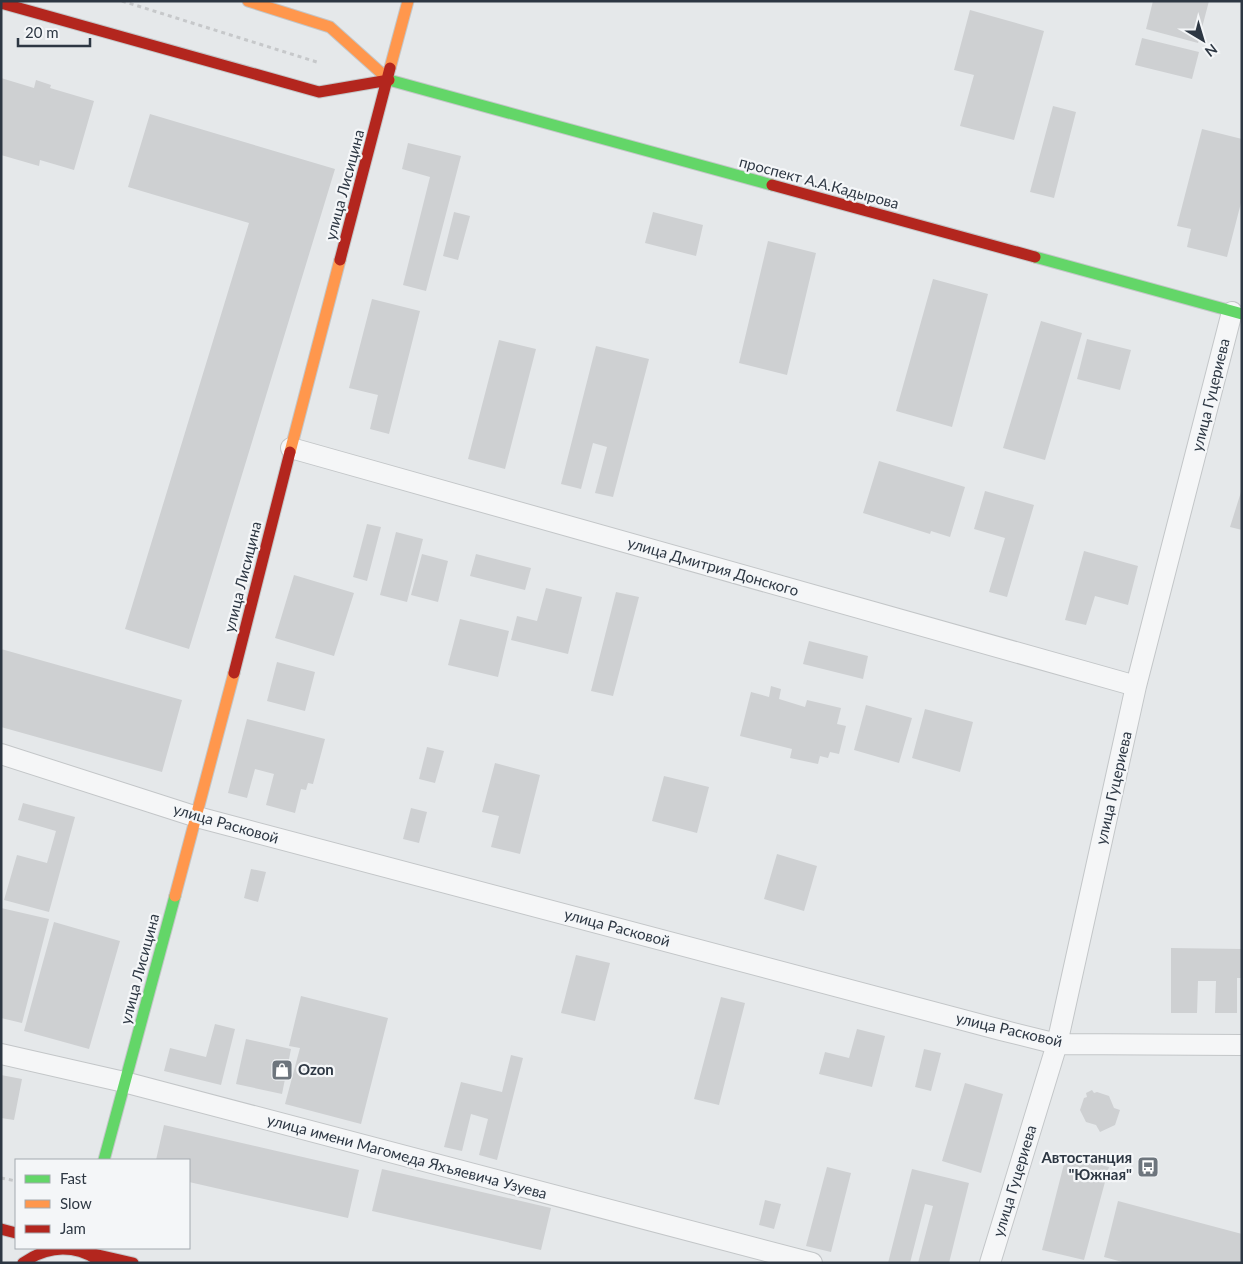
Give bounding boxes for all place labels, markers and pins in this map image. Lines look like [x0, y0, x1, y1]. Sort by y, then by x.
shop icon: Ozon [270, 1058, 294, 1082]
place label: Ozon [298, 1060, 334, 1078]
place label: Автостанция "Южная" [1040, 1148, 1132, 1183]
bus stop icon: Автостанция "Южная" [1136, 1155, 1160, 1179]

